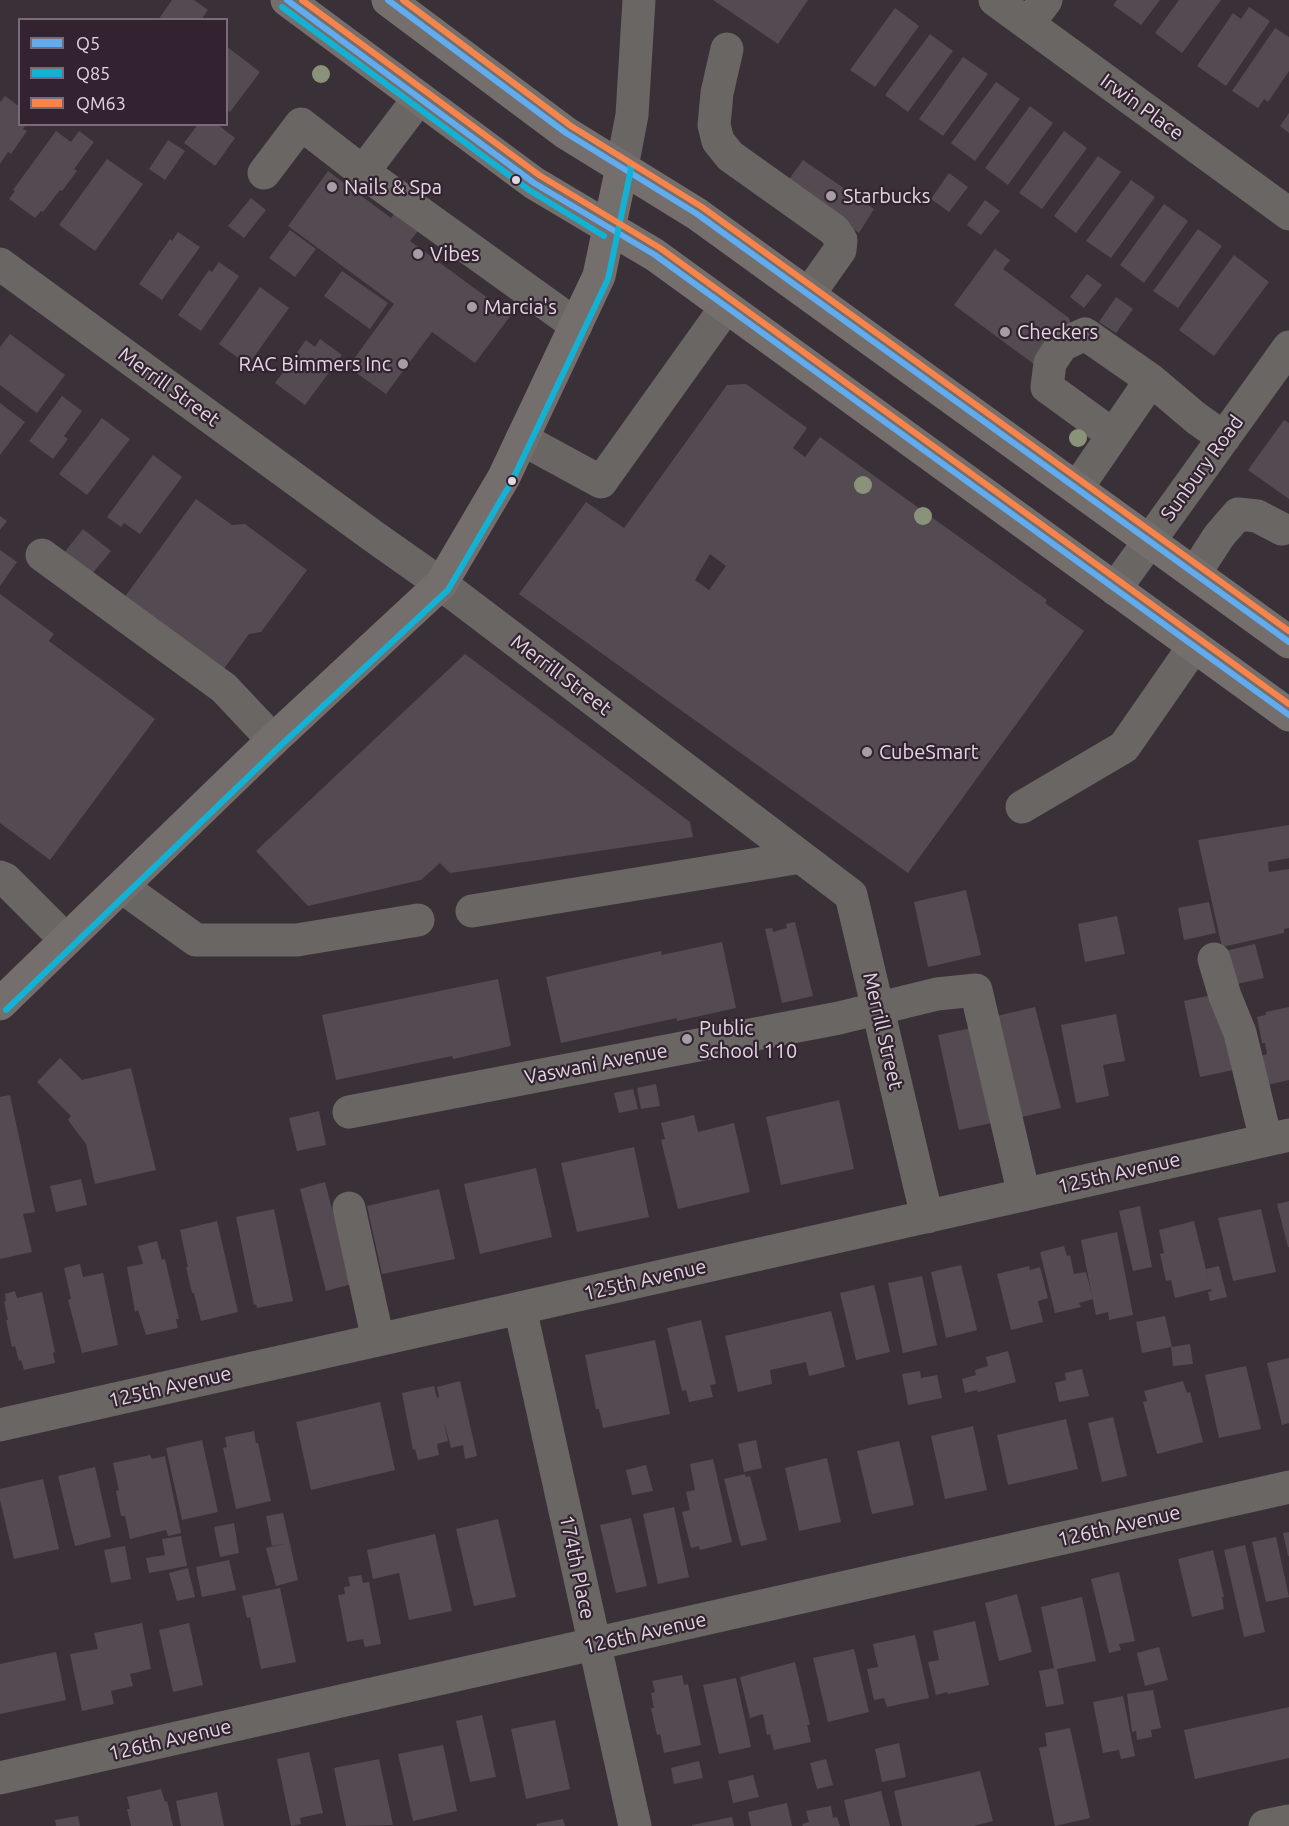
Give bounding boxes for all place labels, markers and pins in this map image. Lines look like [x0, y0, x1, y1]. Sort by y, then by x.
unlabelled marker [510, 174, 522, 186]
place label: Nails & Spa [344, 175, 442, 199]
marker: Nails & Spa [325, 180, 339, 194]
place label: Starbucks [843, 184, 930, 208]
marker: Starbucks [824, 189, 838, 203]
place label: Vibes [430, 242, 480, 266]
marker: Vibes [411, 247, 425, 261]
place label: Marcia's [484, 295, 557, 319]
marker: Marcia's [465, 300, 479, 314]
place label: Checkers [1017, 320, 1098, 344]
marker: Checkers [998, 325, 1012, 339]
place label: RAC Bimmers Inc [239, 352, 391, 376]
marker: RAC Bimmers Inc [396, 357, 410, 371]
unlabelled marker [506, 475, 518, 487]
place label: CubeSmart [879, 740, 979, 764]
marker: CubeSmart [860, 745, 874, 759]
place label: Public School 110 [699, 1016, 797, 1063]
marker: Public School 110 [680, 1032, 694, 1046]

